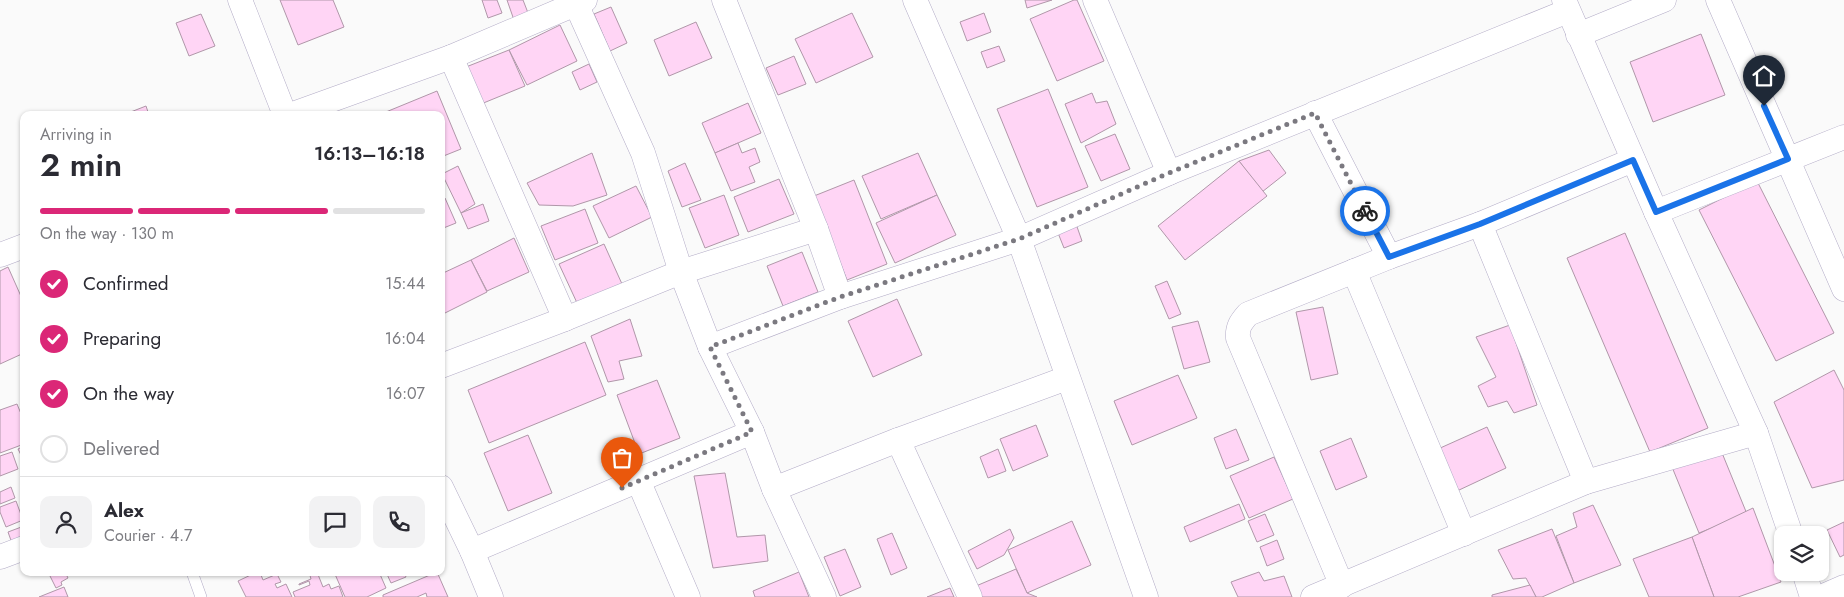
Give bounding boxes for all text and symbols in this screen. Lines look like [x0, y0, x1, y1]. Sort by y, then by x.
pin [1743, 55, 1785, 106]
icon: home [1750, 62, 1778, 90]
text: Arriving in [40, 123, 112, 146]
text: 16:13–16:18 [314, 140, 425, 167]
text: 2 min [40, 142, 122, 188]
courier [1340, 186, 1390, 236]
icon: bike [1351, 197, 1379, 225]
text: On the way · 130 m [40, 222, 174, 245]
icon: check [40, 270, 68, 298]
text: Confirmed [83, 270, 169, 297]
text: 15:44 [385, 272, 425, 295]
icon: check [40, 325, 68, 353]
text: Preparing [83, 325, 161, 352]
text: 16:04 [385, 327, 425, 350]
icon: check [40, 380, 68, 408]
text: On the way [83, 380, 174, 407]
text: 16:07 [386, 382, 425, 405]
text: Delivered [83, 435, 160, 462]
pin [601, 437, 643, 488]
icon: bag [608, 444, 636, 472]
button: person [40, 496, 92, 548]
button: chat [309, 496, 361, 548]
button: phone [373, 496, 425, 548]
text: Alex [104, 497, 144, 524]
text: Courier · 4.7 [104, 524, 192, 547]
map controls [1774, 526, 1829, 581]
button: layers [1774, 526, 1829, 581]

